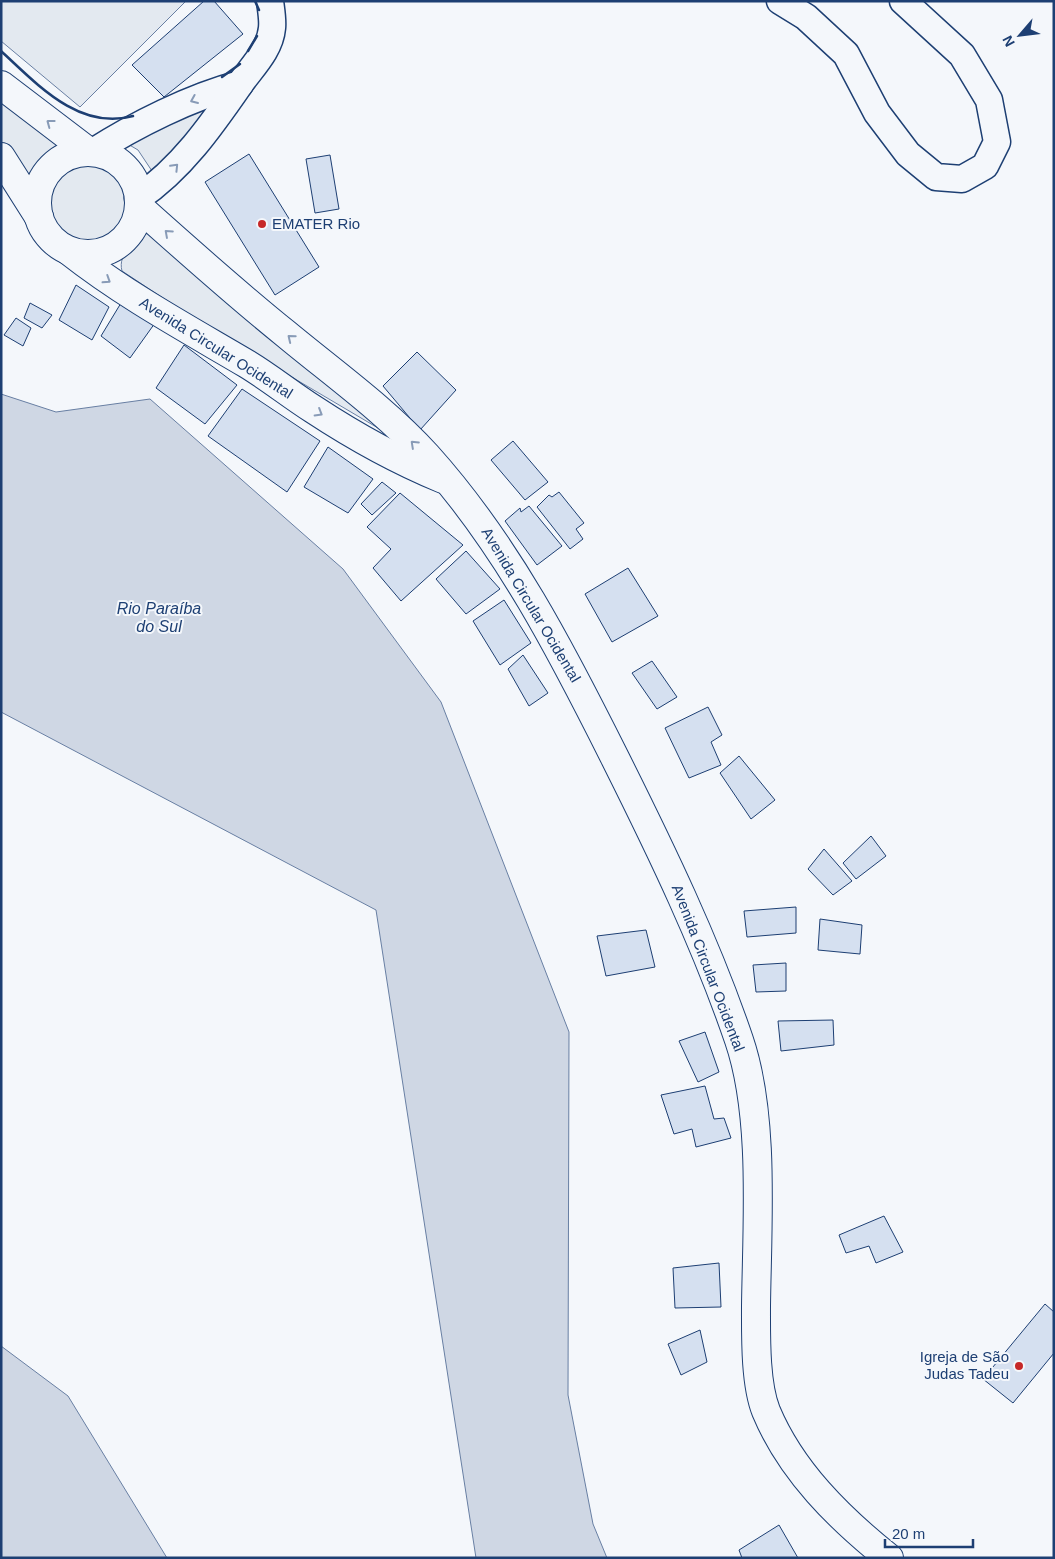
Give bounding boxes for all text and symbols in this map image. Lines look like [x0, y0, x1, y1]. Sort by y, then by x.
north arrow [995, 10, 1045, 60]
text: N [999, 33, 1018, 49]
one-way arrow [190, 94, 199, 105]
one-way arrow [46, 120, 56, 129]
one-way arrow [169, 163, 178, 172]
place label: EMATER Rio [272, 215, 360, 232]
marker: EMATER Rio [256, 218, 268, 230]
one-way arrow [164, 229, 173, 238]
one-way arrow [102, 274, 111, 283]
street label: Avenida Circular Ocidental [137, 293, 296, 402]
one-way arrow [288, 336, 297, 344]
one-way arrow [314, 406, 323, 416]
one-way arrow [411, 441, 420, 450]
street label: Avenida Circular Ocidental [478, 524, 584, 685]
water label: Rio Paraíba do Sul [117, 600, 201, 635]
street label: Avenida Circular Ocidental [669, 882, 748, 1054]
place label: Igreja de São Judas Tadeu [920, 1348, 1009, 1382]
marker: Igreja de São Judas Tadeu [1013, 1360, 1025, 1372]
scale bar [885, 1516, 972, 1548]
text: 20 m [892, 1525, 925, 1542]

